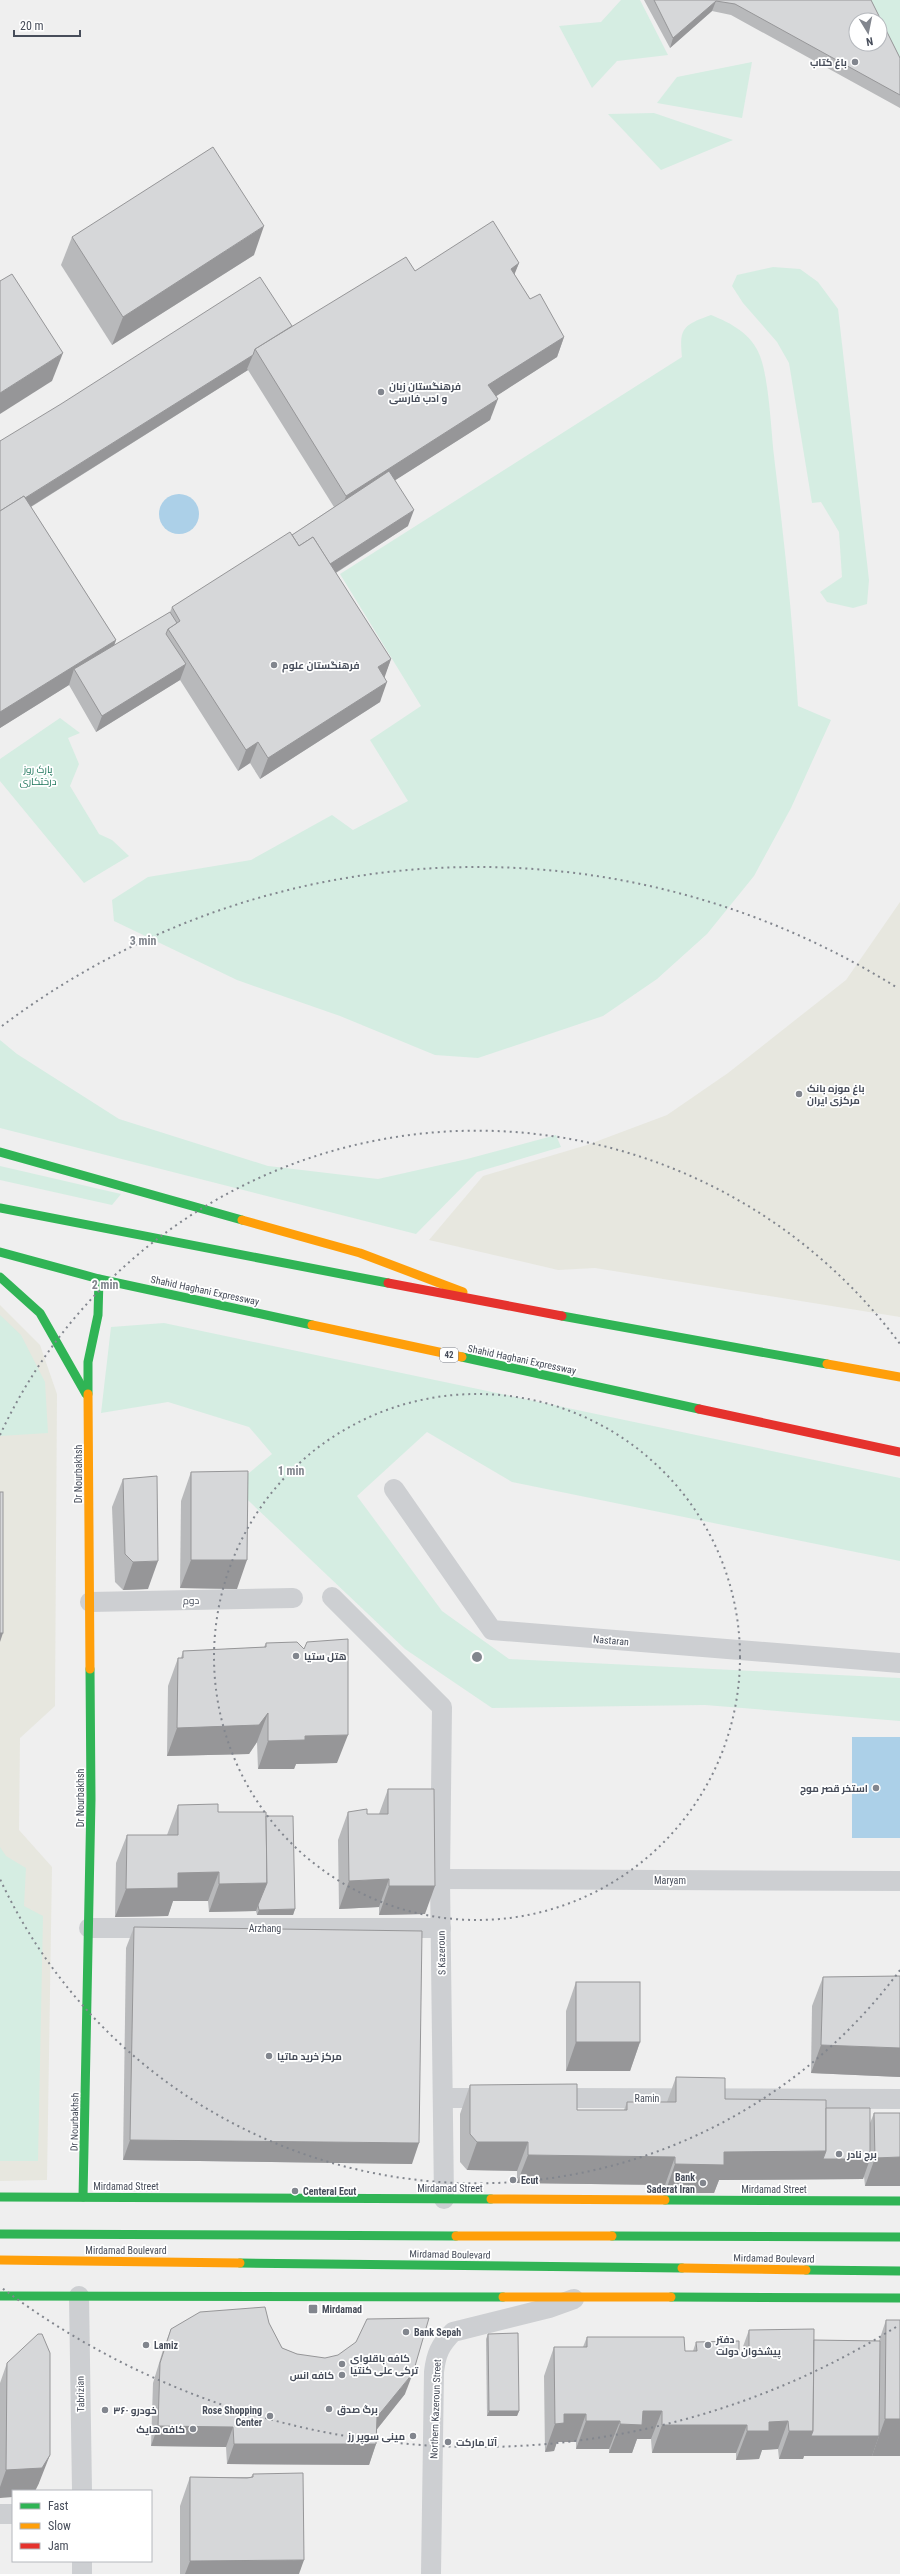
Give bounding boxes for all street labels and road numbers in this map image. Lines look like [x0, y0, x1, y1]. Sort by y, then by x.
street label: Shahid Haghani Expressway [150, 1274, 260, 1307]
street label: Shahid Haghani Expressway [467, 1343, 577, 1376]
road number: 42 [440, 1348, 458, 1362]
street label: Dr Nourbakhsh [73, 1445, 84, 1503]
street label: دوم [183, 1595, 200, 1608]
street label: Nastaran [593, 1633, 629, 1648]
street label: Dr Nourbakhsh [75, 1769, 86, 1827]
street label: Maryam [654, 1875, 686, 1886]
street label: Arzhang [249, 1923, 281, 1934]
street label: S Kazeroun [436, 1931, 447, 1975]
street label: Dr Nourbakhsh [68, 2092, 81, 2151]
street label: Ramin [635, 2093, 660, 2104]
street label: Mirdamad Street [93, 2181, 159, 2192]
street label: Mirdamad Street [417, 2183, 483, 2194]
street label: Mirdamad Street [741, 2184, 807, 2195]
street label: Mirdamad Boulevard [85, 2245, 167, 2256]
street label: Mirdamad Boulevard [409, 2248, 491, 2261]
street label: Mirdamad Boulevard [733, 2252, 815, 2265]
street label: Northern Kazeroun Street [428, 2359, 443, 2459]
street label: Tabrizian [75, 2376, 86, 2412]

